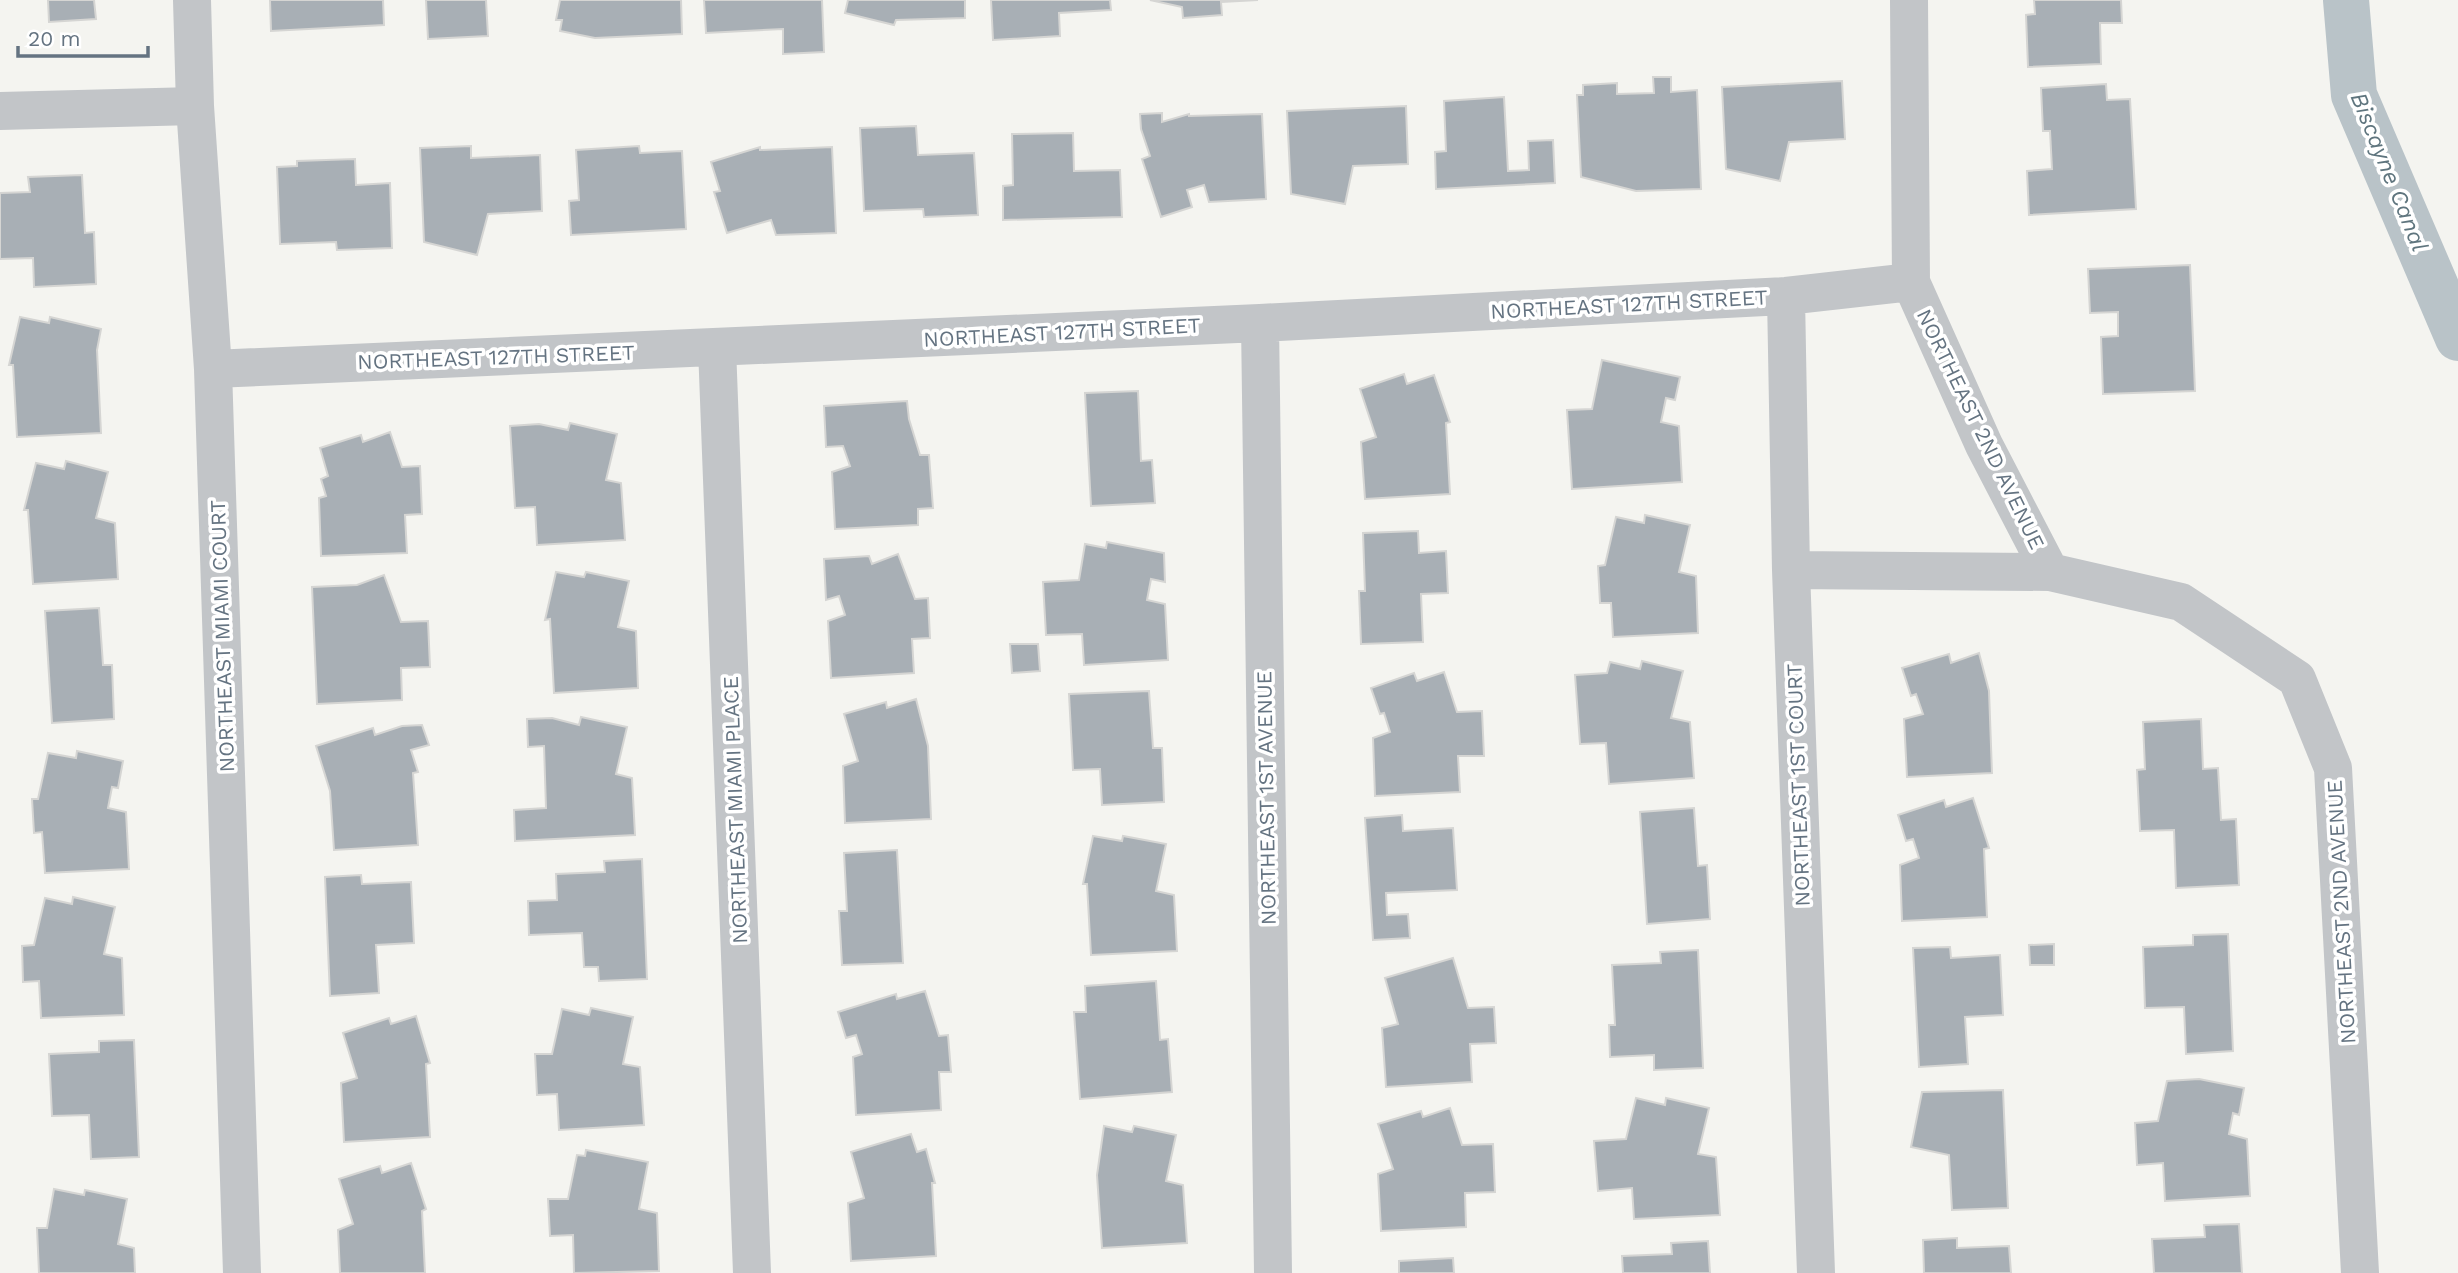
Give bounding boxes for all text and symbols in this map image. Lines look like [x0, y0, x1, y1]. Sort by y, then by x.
scale bar [18, 14, 147, 58]
text: 20 m [28, 26, 80, 51]
water label: Biscayne Canal [2345, 88, 2433, 256]
street label: NORTHEAST 127TH STREET [1490, 284, 1769, 324]
street label: NORTHEAST 2ND AVENUE [1912, 305, 2050, 553]
street label: NORTHEAST 127TH STREET [923, 312, 1202, 352]
street label: NORTHEAST 127TH STREET [357, 340, 635, 374]
street label: NORTHEAST MIAMI COURT [205, 499, 239, 773]
street label: NORTHEAST 1ST COURT [1781, 663, 1815, 907]
street label: NORTHEAST 1ST AVENUE [1251, 671, 1281, 925]
street label: NORTHEAST MIAMI PLACE [718, 676, 752, 944]
street label: NORTHEAST 2ND AVENUE [2322, 779, 2360, 1045]

